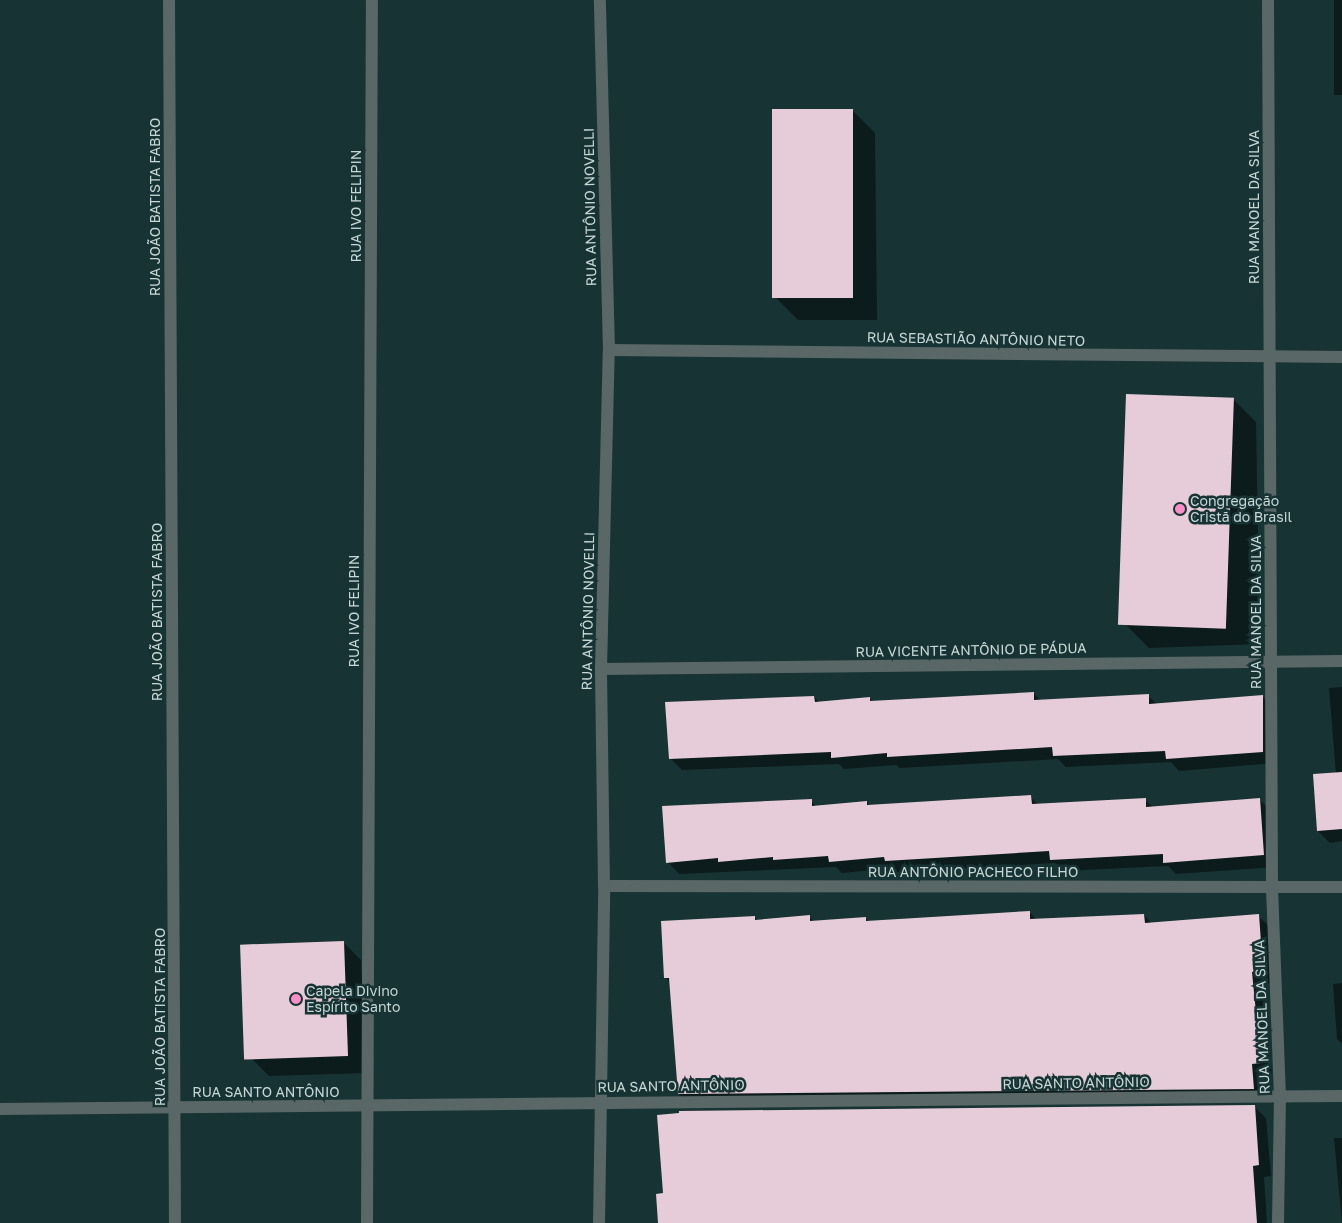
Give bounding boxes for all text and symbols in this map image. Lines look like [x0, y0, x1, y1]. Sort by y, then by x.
street label: RUA JOÃO BATISTA FABRO [147, 118, 163, 296]
street label: RUA ANTÔNIO NOVELLI [580, 127, 600, 287]
street label: RUA MANOEL DA SILVA [1246, 130, 1262, 284]
street label: RUA IVO FELIPIN [348, 150, 364, 262]
street label: RUA SEBASTIÃO ANTÔNIO NETO [867, 329, 1085, 349]
place label: Congregação Cristã do Brasil [1190, 493, 1292, 526]
marker: Congregação Cristã do Brasil [1174, 503, 1186, 515]
street label: RUA JOÃO BATISTA FABRO [149, 523, 165, 701]
street label: RUA ANTÔNIO NOVELLI [578, 531, 598, 691]
street label: RUA MANOEL DA SILVA [1248, 535, 1264, 689]
street label: RUA IVO FELIPIN [346, 555, 362, 667]
street label: RUA VICENTE ANTÔNIO DE PÁDUA [855, 640, 1087, 660]
street label: RUA ANTÔNIO PACHECO FILHO [868, 864, 1078, 880]
street label: RUA JOÃO BATISTA FABRO [152, 928, 168, 1106]
street label: RUA MANOEL DA SILVA [1251, 940, 1273, 1094]
place label: Capela Divino Espírito Santo [306, 983, 400, 1016]
marker: Capela Divino Espírito Santo [290, 993, 302, 1005]
street label: RUA SANTO ANTÔNIO [1002, 1073, 1150, 1093]
street label: RUA SANTO ANTÔNIO [597, 1076, 745, 1096]
street label: RUA SANTO ANTÔNIO [192, 1084, 340, 1100]

